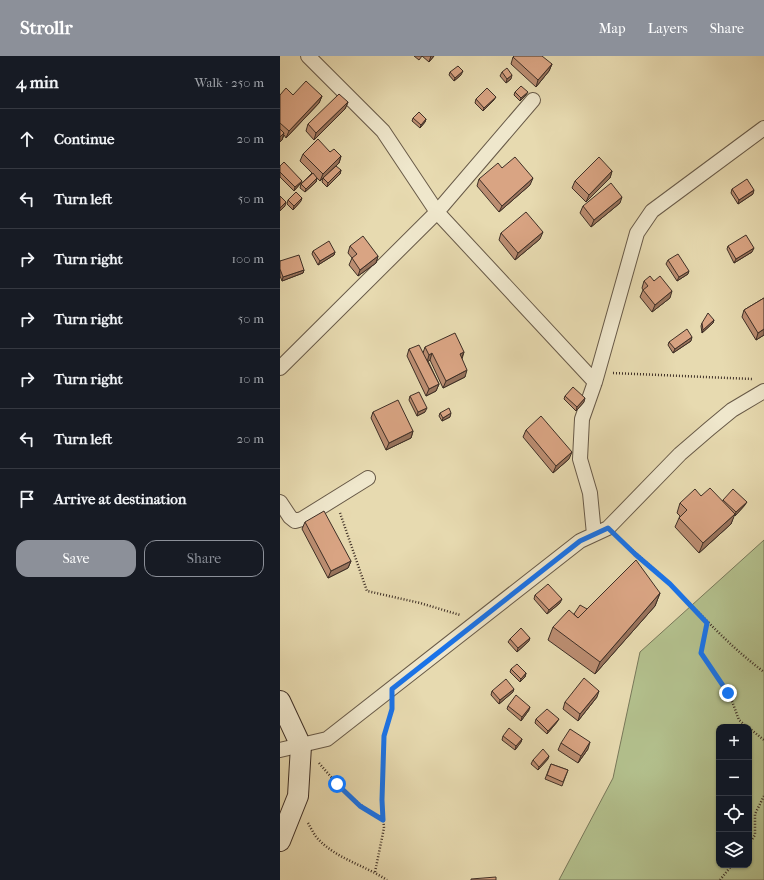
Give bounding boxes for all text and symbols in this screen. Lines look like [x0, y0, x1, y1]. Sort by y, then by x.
text: Strollr [20, 17, 73, 39]
text: Map [599, 20, 626, 37]
text: Layers [648, 20, 688, 37]
text: Share [710, 20, 744, 37]
text: 4 min [16, 72, 59, 92]
text: Walk · 250 m [195, 75, 264, 90]
icon: ahead [16, 128, 38, 150]
text: Continue [54, 130, 114, 148]
text: 20 m [237, 131, 264, 146]
icon: left [16, 188, 38, 210]
text: Turn left [54, 190, 112, 208]
text: 50 m [238, 191, 264, 206]
icon: right [16, 248, 38, 270]
text: Turn right [54, 250, 123, 268]
text: 100 m [231, 251, 264, 266]
icon: right [16, 308, 38, 330]
text: Turn right [54, 310, 123, 328]
text: 50 m [238, 311, 264, 326]
icon: right [16, 368, 38, 390]
text: Turn right [54, 370, 123, 388]
text: 10 m [239, 371, 264, 386]
icon: left [16, 428, 38, 450]
text: Turn left [54, 430, 112, 448]
text: 20 m [237, 431, 264, 446]
icon: arrive [16, 488, 38, 510]
text: Arrive at destination [54, 490, 186, 508]
button: Save [16, 540, 136, 577]
button: Share [144, 540, 264, 577]
route end [719, 684, 737, 702]
map controls [716, 724, 752, 868]
button: + [716, 724, 752, 760]
button: − [716, 760, 752, 796]
route start [328, 775, 346, 793]
button: locate [716, 796, 752, 832]
button: layers [716, 832, 752, 868]

